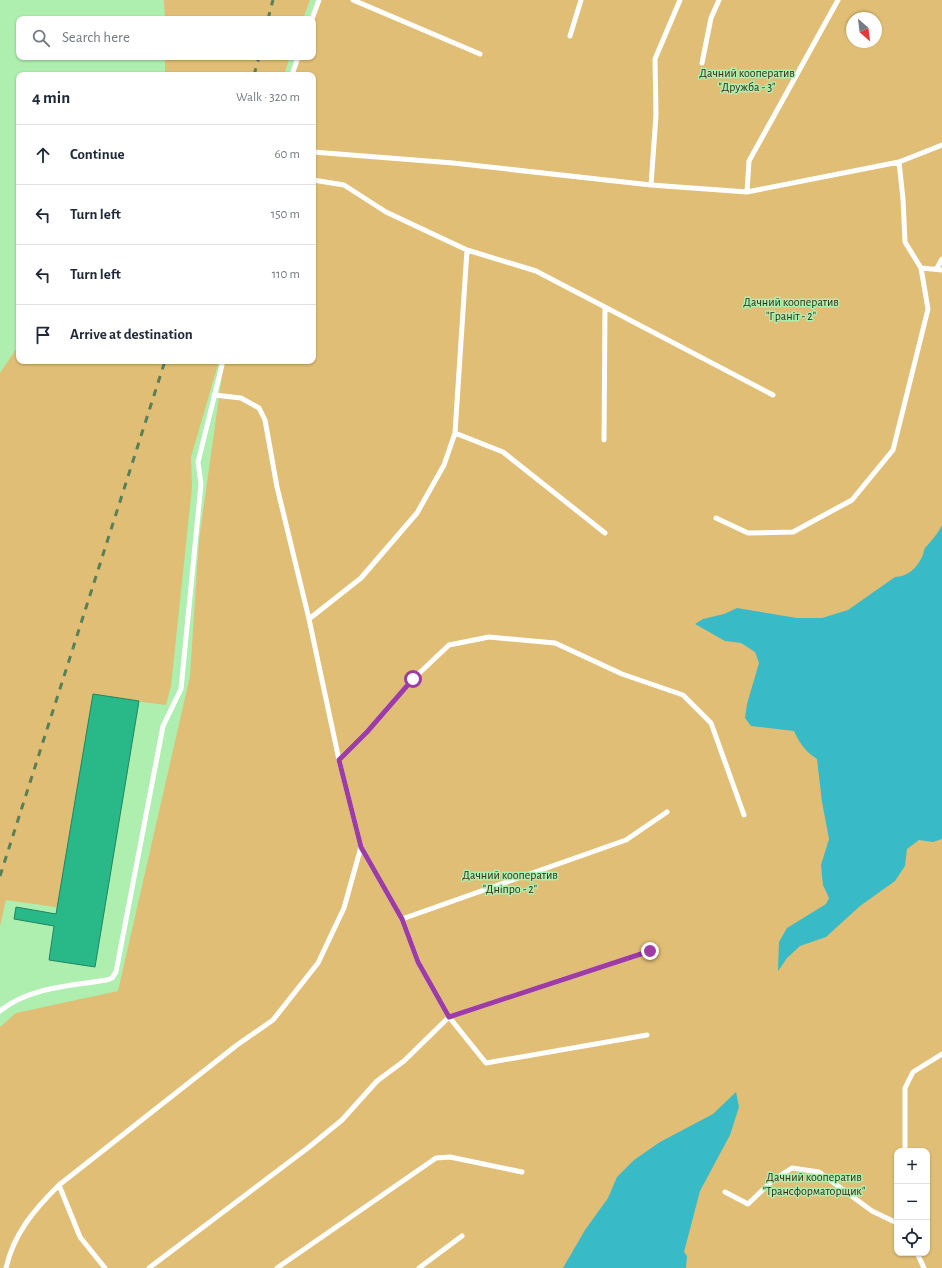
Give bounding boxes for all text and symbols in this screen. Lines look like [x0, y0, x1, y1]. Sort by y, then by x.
north arrow [846, 12, 882, 48]
search box [16, 16, 316, 60]
icon: search [30, 27, 52, 49]
text: Search here [62, 30, 130, 45]
park label: Дачний кооператив "Дружба - 3" [699, 67, 795, 94]
text: 4 min [32, 89, 70, 106]
text: Walk · 320 m [236, 91, 300, 104]
icon: ahead [32, 144, 54, 166]
text: Continue [70, 147, 125, 162]
text: 60 m [274, 148, 300, 161]
icon: left [32, 204, 54, 226]
text: Turn left [70, 207, 121, 222]
text: 150 m [271, 208, 300, 221]
icon: left [32, 264, 54, 286]
text: Turn left [70, 267, 121, 282]
text: 110 m [272, 268, 300, 281]
park label: Дачний кооператив "Граніт - 2" [743, 296, 839, 322]
icon: arrive [32, 324, 54, 346]
text: Arrive at destination [70, 327, 193, 342]
route start [404, 670, 422, 688]
park label: Дачний кооператив "Дніпро - 2" [462, 869, 558, 895]
route end [641, 942, 659, 960]
map controls [894, 1148, 930, 1256]
button: + [894, 1148, 930, 1184]
park label: Дачний кооператив "Трансформаторщик" [763, 1171, 865, 1197]
button: − [894, 1184, 930, 1220]
button: locate [894, 1220, 930, 1256]

